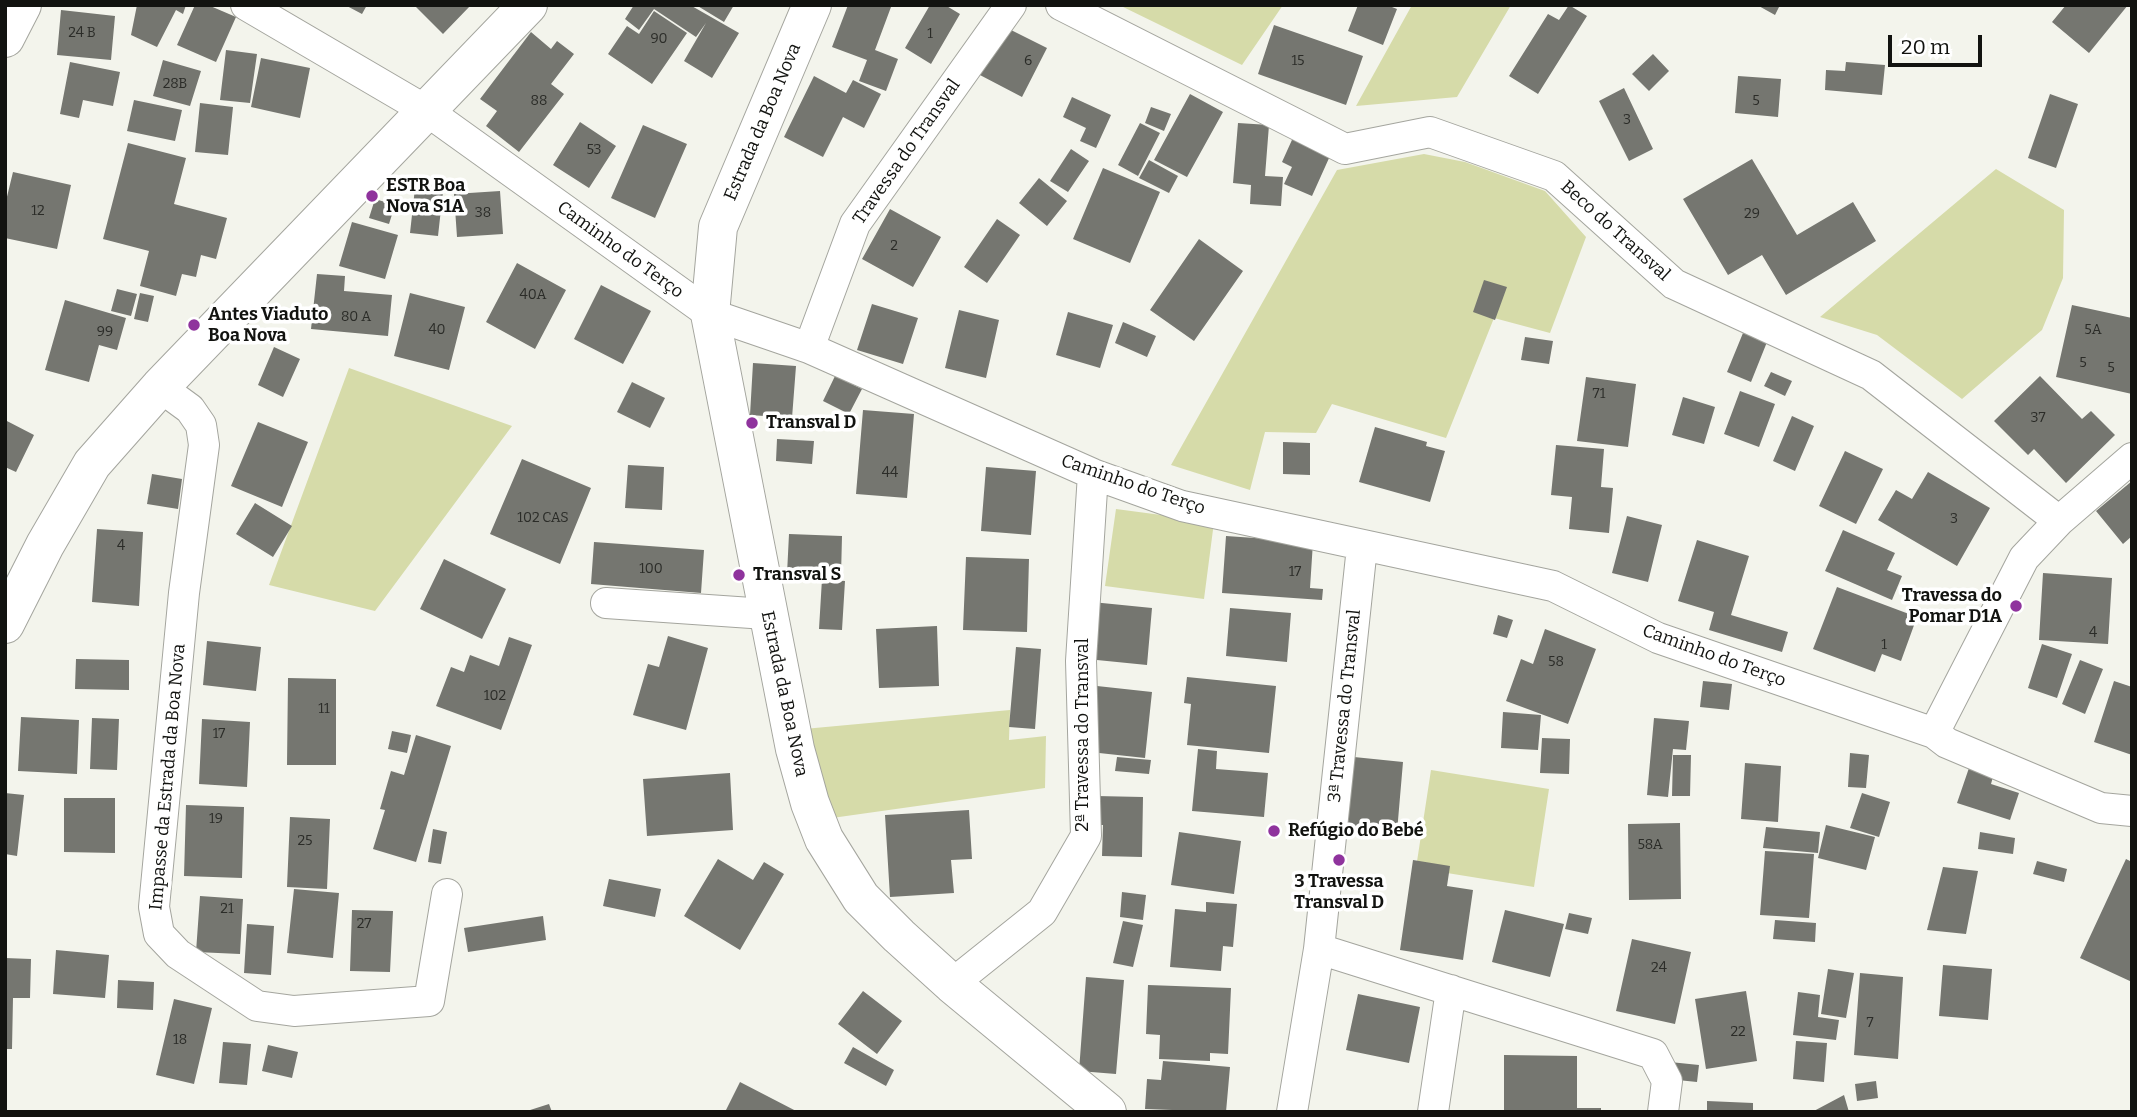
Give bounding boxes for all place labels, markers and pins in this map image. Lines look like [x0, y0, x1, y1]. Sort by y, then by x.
place label: ESTR Boa Nova S1A [386, 175, 465, 218]
marker: ESTR Boa Nova S1A [364, 188, 380, 204]
place label: Antes Viaduto Boa Nova [208, 304, 328, 346]
marker: Antes Viaduto Boa Nova [186, 317, 202, 333]
place label: Transval D [766, 412, 856, 434]
marker: Transval D [744, 415, 760, 431]
place label: Transval S [753, 564, 841, 586]
marker: Transval S [731, 567, 747, 583]
place label: Travessa do Pomar D1A [1902, 585, 2002, 628]
marker: Travessa do Pomar D1A [2008, 598, 2024, 614]
place label: Refúgio do Bebé [1288, 820, 1424, 842]
marker: Refúgio do Bebé [1266, 823, 1282, 839]
marker: 3 Travessa Transval D [1331, 852, 1347, 868]
place label: 3 Travessa Transval D [1294, 871, 1384, 914]

